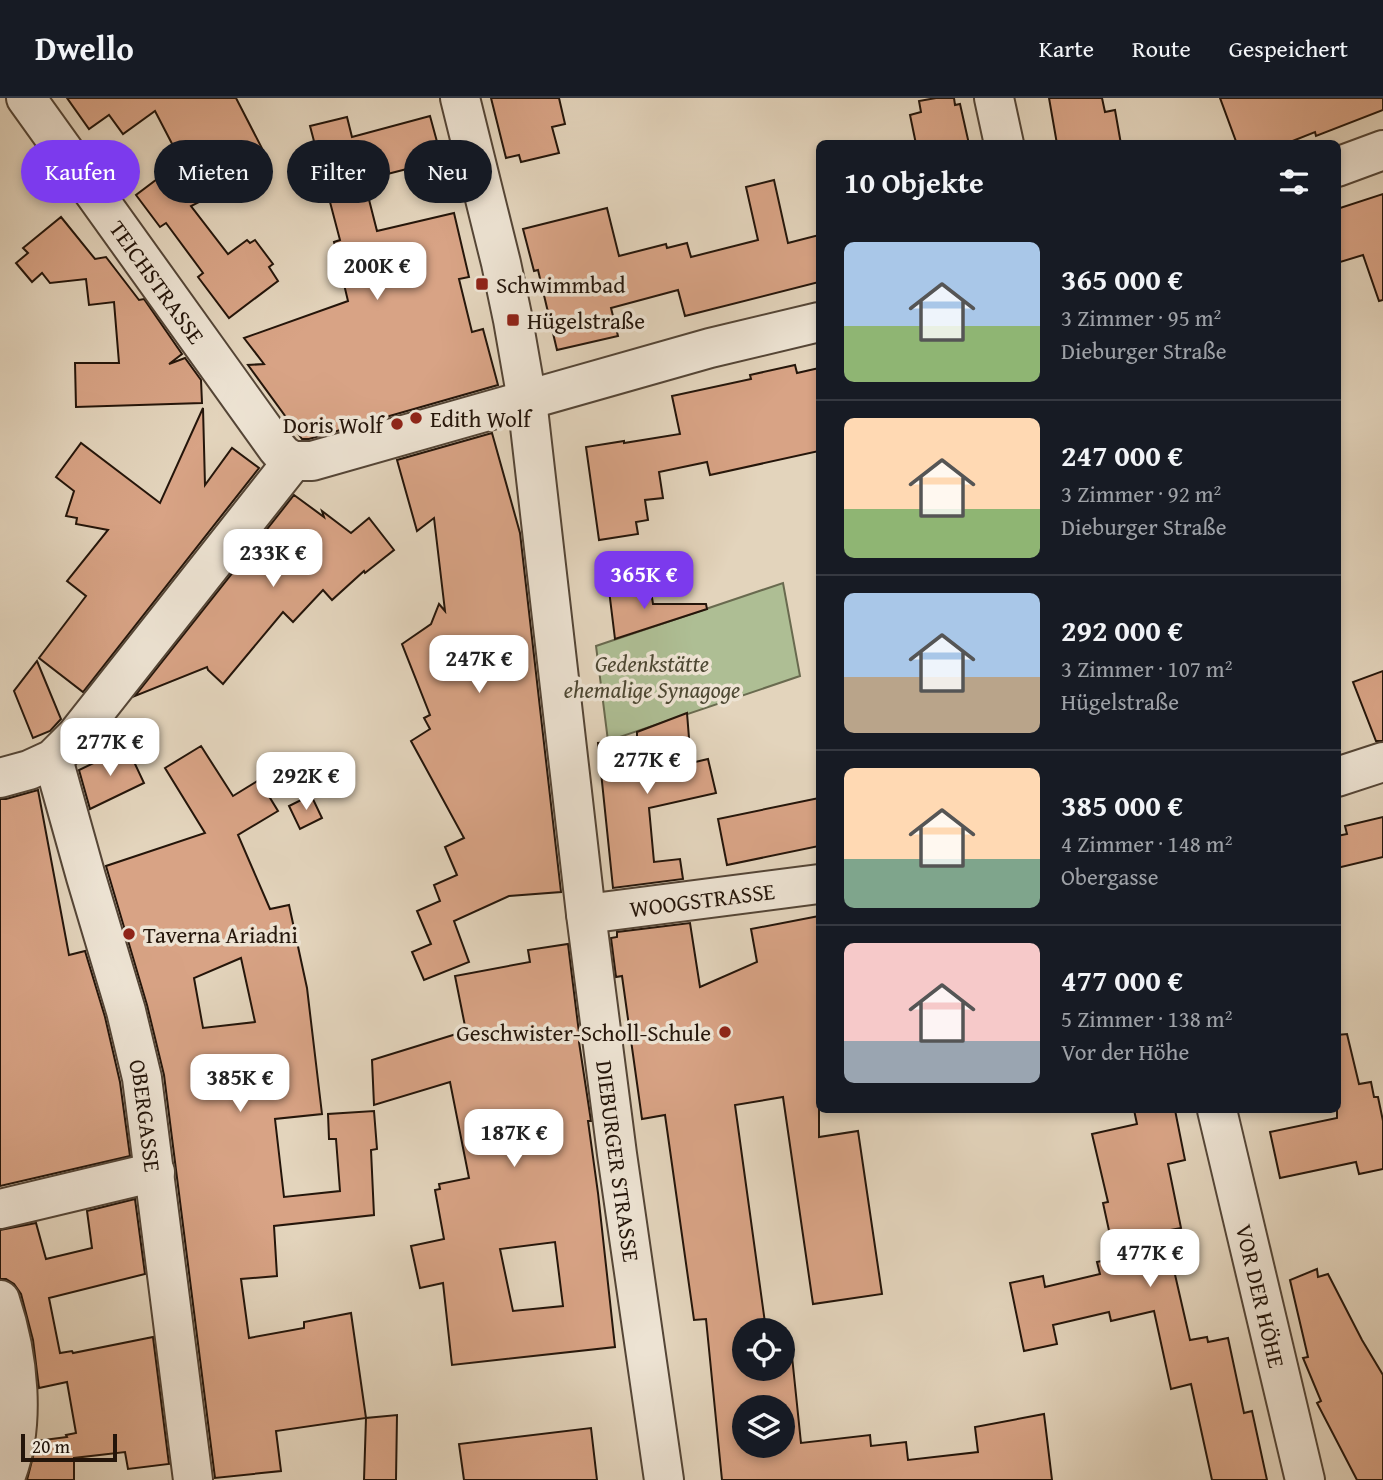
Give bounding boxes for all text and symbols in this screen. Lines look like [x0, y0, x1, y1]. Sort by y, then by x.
text: Dwello [35, 24, 134, 72]
text: Karte [1039, 31, 1094, 66]
text: Route [1132, 31, 1191, 66]
text: Gespeichert [1229, 31, 1348, 66]
chip: Kaufen [21, 140, 140, 203]
chip: Mieten [154, 140, 273, 203]
chip: Filter [287, 140, 390, 203]
chip: Neu [404, 140, 492, 203]
text: 10 Objekte [844, 160, 984, 204]
icon: filters [1275, 163, 1313, 201]
street label: TEICHSTRASSE [102, 213, 213, 350]
pin: 200K € [320, 242, 434, 302]
text: 200K € [343, 248, 411, 281]
text: 365 000 € [1061, 257, 1183, 301]
place label: Schwimmbad [496, 268, 626, 301]
icon: home [900, 270, 984, 354]
marker: Schwimmbad [474, 276, 490, 292]
text: 3 Zimmer · 95 m² [1061, 301, 1221, 334]
place label: Hügelstraße [527, 304, 645, 337]
marker: Hügelstraße [505, 312, 521, 328]
text: Dieburger Straße [1061, 334, 1227, 367]
place label: Edith Wolf [430, 402, 533, 435]
place label: Doris Wolf [283, 408, 386, 441]
marker: Edith Wolf [408, 410, 424, 426]
marker: Doris Wolf [389, 416, 405, 432]
text: 247 000 € [1061, 433, 1183, 477]
icon: home [900, 446, 984, 530]
text: 3 Zimmer · 92 m² [1061, 477, 1221, 510]
text: Dieburger Straße [1061, 510, 1227, 543]
pin: 233K € [216, 530, 330, 589]
text: 233K € [239, 535, 307, 568]
pin: 365K € [587, 552, 701, 611]
text: 365K € [610, 557, 678, 590]
text: 292 000 € [1061, 608, 1183, 652]
icon: home [900, 621, 984, 705]
pin: 247K € [422, 636, 536, 695]
text: 247K € [445, 641, 513, 674]
park label: Gedenkstätte ehemalige Synagoge [564, 647, 740, 706]
text: 3 Zimmer · 107 m² [1061, 652, 1232, 685]
text: Hügelstraße [1061, 685, 1179, 718]
pin: 277K € [53, 718, 167, 778]
text: 277K € [76, 724, 144, 757]
pin: 277K € [590, 736, 704, 796]
text: 277K € [613, 742, 681, 775]
pin: 292K € [249, 752, 363, 812]
text: 292K € [272, 758, 340, 791]
text: 385 000 € [1061, 783, 1183, 827]
icon: home [900, 796, 984, 880]
text: 4 Zimmer · 148 m² [1061, 827, 1232, 860]
text: Obergasse [1061, 860, 1159, 893]
street label: WOOGSTRASSE [627, 873, 777, 925]
place label: Taverna Ariadni [143, 918, 298, 951]
marker: Taverna Ariadni [121, 926, 137, 942]
text: 477 000 € [1061, 958, 1183, 1002]
icon: home [900, 971, 984, 1055]
text: 5 Zimmer · 138 m² [1061, 1002, 1232, 1035]
place label: Geschwister-Scholl-Schule [456, 1016, 711, 1049]
marker: Geschwister-Scholl-Schule [717, 1024, 733, 1040]
text: Vor der Höhe [1061, 1035, 1189, 1068]
pin: 385K € [183, 1054, 297, 1114]
street label: OBERGASSE [122, 1056, 170, 1174]
street label: DIEBURGER STRASSE [589, 1058, 649, 1264]
text: 385K € [206, 1060, 274, 1093]
pin: 187K € [457, 1110, 571, 1169]
text: 187K € [480, 1115, 548, 1148]
street label: VOR DER HÖHE [1228, 1221, 1294, 1371]
pin: 477K € [1093, 1230, 1207, 1289]
text: 477K € [1116, 1235, 1184, 1268]
map controls [732, 1318, 795, 1458]
button: locate [732, 1318, 795, 1381]
button: layers [732, 1395, 795, 1458]
scale bar [21, 1431, 117, 1463]
text: 20 m [32, 1432, 70, 1460]

